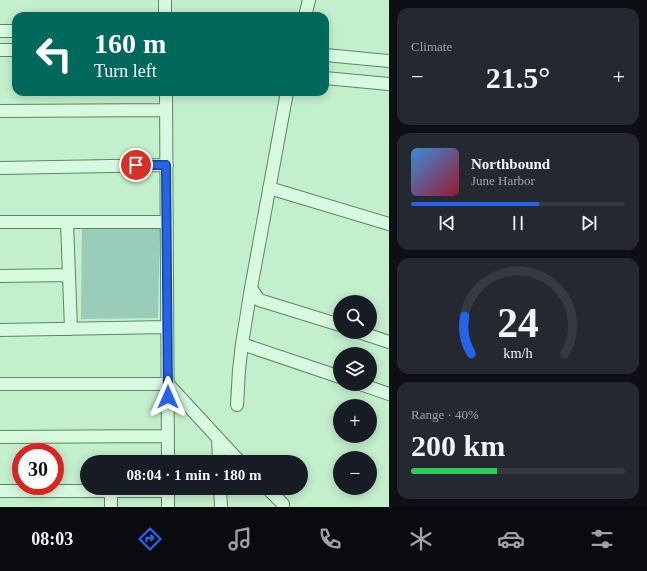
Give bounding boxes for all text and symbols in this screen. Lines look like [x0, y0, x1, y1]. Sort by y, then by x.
icon: left [28, 28, 80, 80]
text: 160 m [94, 28, 166, 59]
text: Climate [411, 39, 452, 54]
text: Turn left [94, 61, 157, 81]
text: 21.5° [486, 61, 550, 94]
text: − [411, 64, 423, 89]
text: + [613, 64, 625, 89]
pin [119, 148, 153, 182]
icon: arrive [125, 154, 147, 176]
text: Northbound [471, 156, 550, 172]
text: June Harbor [471, 173, 535, 188]
icon: previous [436, 212, 458, 234]
icon: pause [507, 212, 529, 234]
icon: next [578, 212, 600, 234]
map controls [333, 295, 377, 495]
button: search [333, 295, 377, 339]
text: 24 [497, 300, 539, 346]
text: km/h [503, 344, 533, 360]
button: layers [333, 347, 377, 391]
position arrow [147, 376, 189, 418]
button: + [333, 399, 377, 443]
text: Range · 40% [411, 407, 479, 422]
text: 200 km [411, 429, 505, 462]
speed limit sign: 30 [12, 443, 64, 495]
button: − [333, 451, 377, 495]
text: 08:04 · 1 min · 180 m [127, 467, 262, 483]
icon: directions [136, 525, 164, 553]
icon: music [226, 525, 254, 553]
icon: phone [316, 525, 344, 553]
icon: climate [407, 525, 435, 553]
icon: car [497, 525, 525, 553]
icon: filters [588, 525, 616, 553]
text: 08:03 [31, 529, 73, 549]

